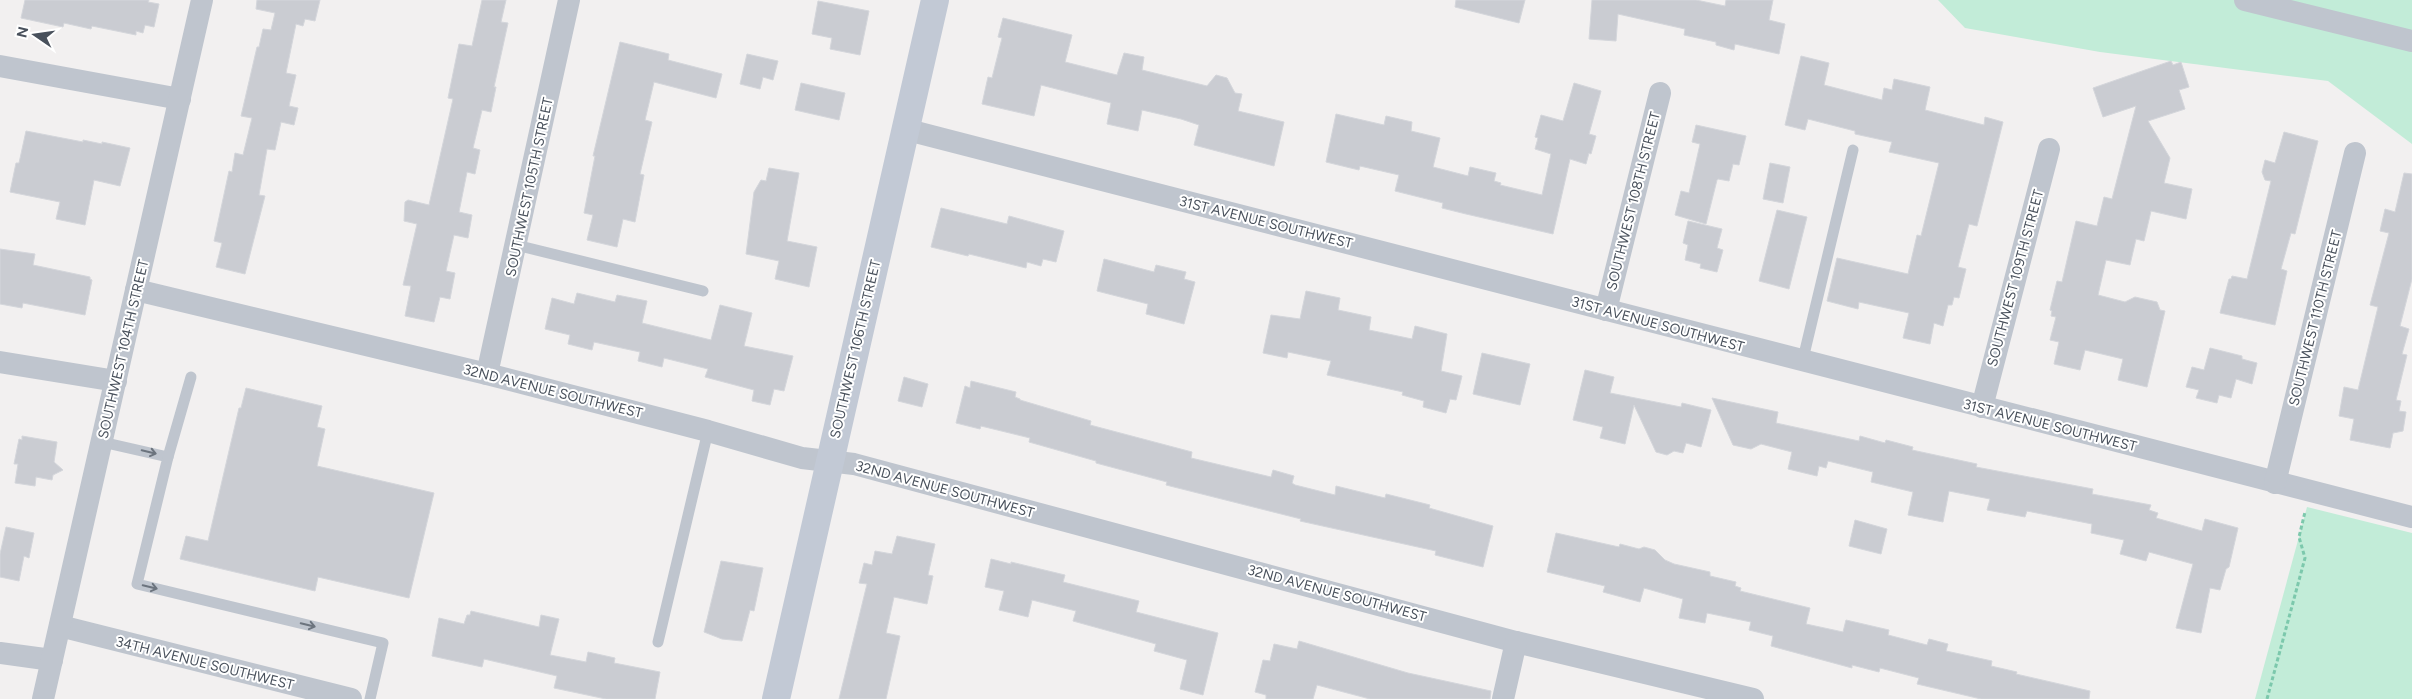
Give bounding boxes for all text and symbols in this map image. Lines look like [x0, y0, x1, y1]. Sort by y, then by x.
north arrow [10, 10, 60, 60]
text: N [13, 25, 32, 39]
street label: SOUTHWEST 105TH STREET [502, 96, 557, 278]
street label: SOUTHWEST 108TH STREET [1603, 110, 1664, 292]
street label: SOUTHWEST 109TH STREET [1984, 187, 2047, 369]
street label: 31ST AVENUE SOUTHWEST [1177, 193, 1355, 252]
street label: SOUTHWEST 110TH STREET [2285, 228, 2346, 408]
street label: SOUTHWEST 104TH STREET [95, 258, 152, 440]
street label: SOUTHWEST 106TH STREET [827, 258, 884, 440]
street label: 31ST AVENUE SOUTHWEST [1570, 293, 1746, 356]
street label: 32ND AVENUE SOUTHWEST [461, 361, 645, 422]
street label: 31ST AVENUE SOUTHWEST [1961, 396, 2139, 455]
one-way arrow [141, 448, 157, 458]
street label: 32ND AVENUE SOUTHWEST [854, 457, 1036, 522]
street label: 32ND AVENUE SOUTHWEST [1246, 561, 1428, 626]
one-way arrow [141, 583, 157, 592]
one-way arrow [299, 621, 315, 630]
street label: 34TH AVENUE SOUTHWEST [114, 633, 296, 694]

